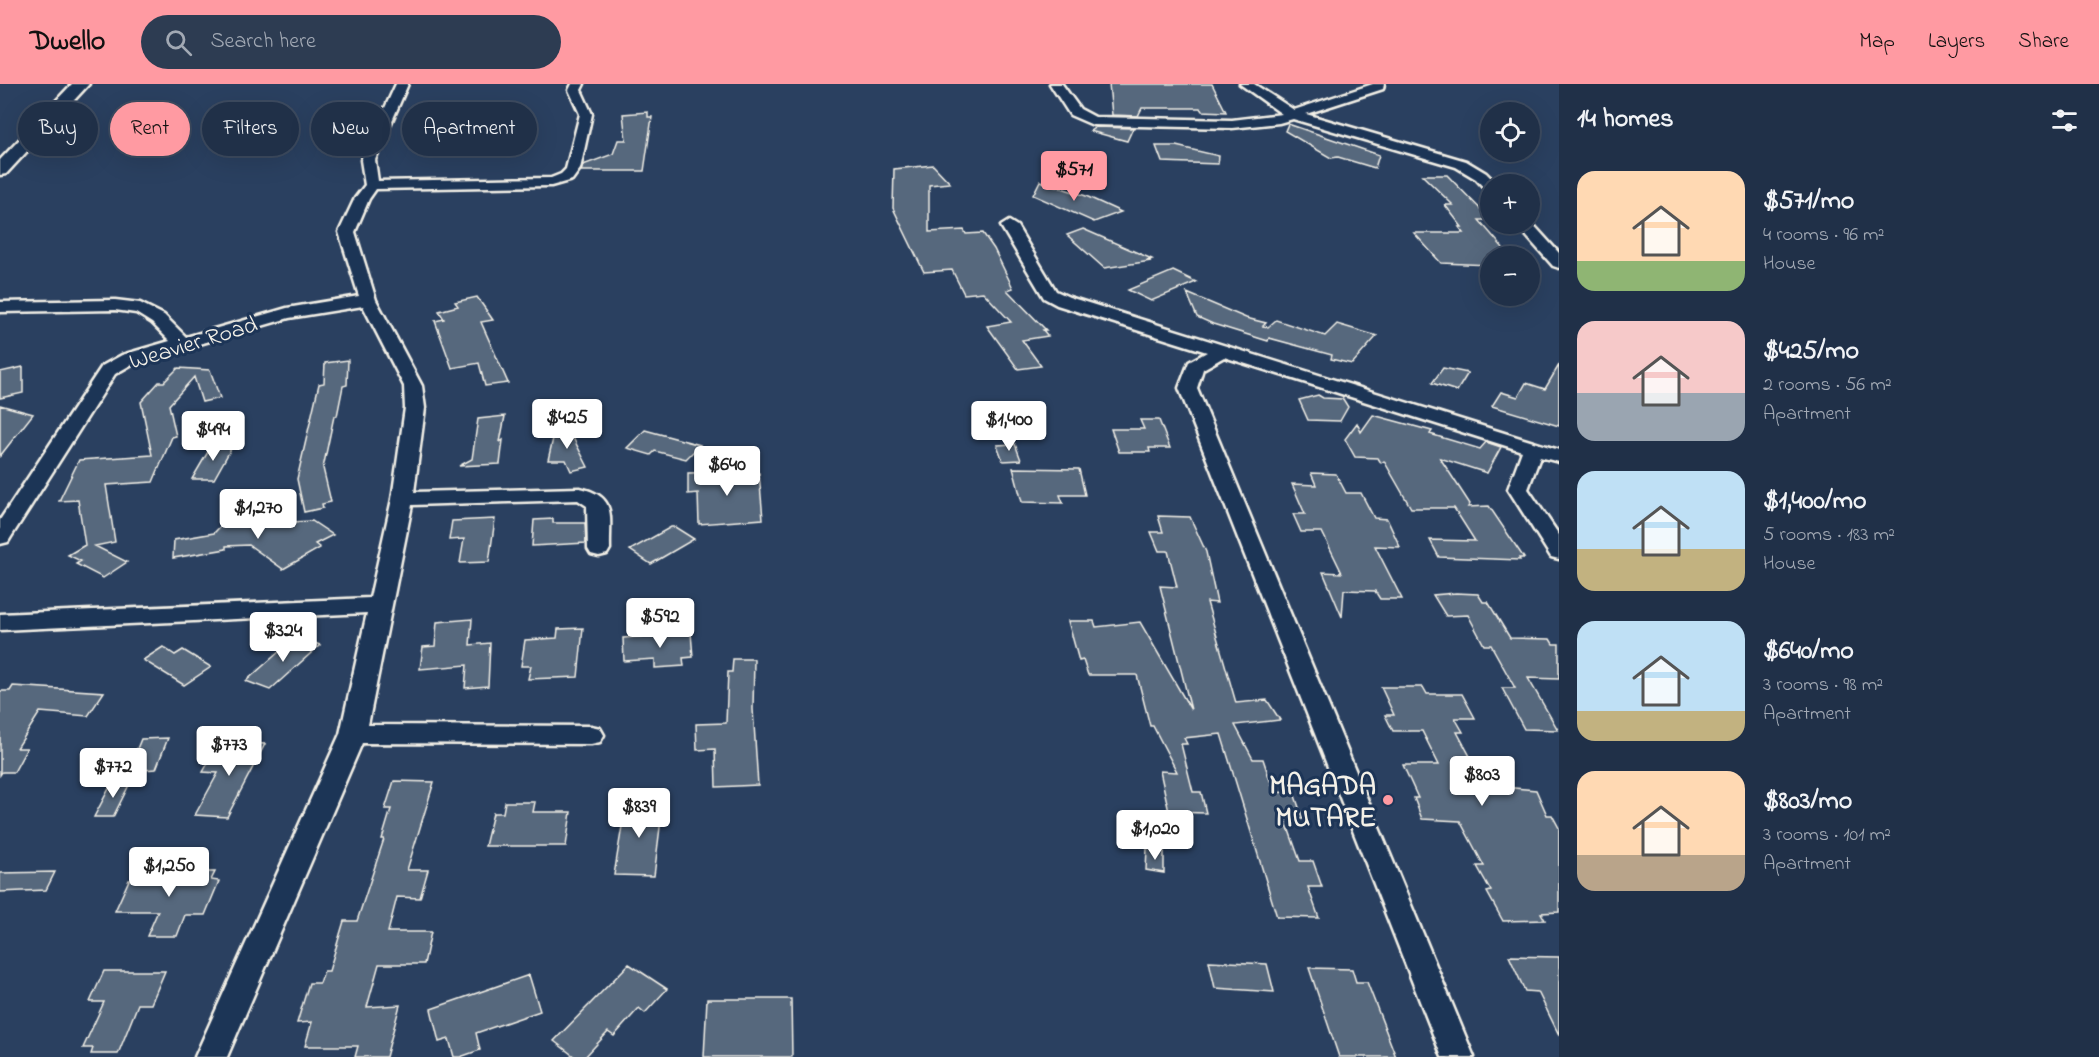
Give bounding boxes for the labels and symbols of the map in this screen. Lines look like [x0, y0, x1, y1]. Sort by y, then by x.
pin: $571 [1038, 151, 1110, 202]
street label: Weavier Road [125, 308, 263, 380]
pin: $425 [531, 399, 603, 450]
pin: $1,400 [960, 401, 1058, 452]
pin: $494 [177, 411, 249, 462]
pin: $640 [691, 446, 763, 497]
pin: $1,270 [209, 489, 307, 540]
pin: $592 [624, 598, 696, 649]
pin: $324 [247, 612, 319, 663]
pin: $773 [193, 726, 265, 777]
pin: $772 [77, 748, 149, 799]
pin: $803 [1446, 756, 1518, 807]
place label: MAGADA MUTARE [1269, 767, 1376, 840]
pin: $839 [603, 788, 675, 839]
marker: MAGADA MUTARE [1381, 793, 1395, 807]
pin: $1,020 [1106, 810, 1204, 861]
pin: $1,250 [120, 847, 218, 898]

